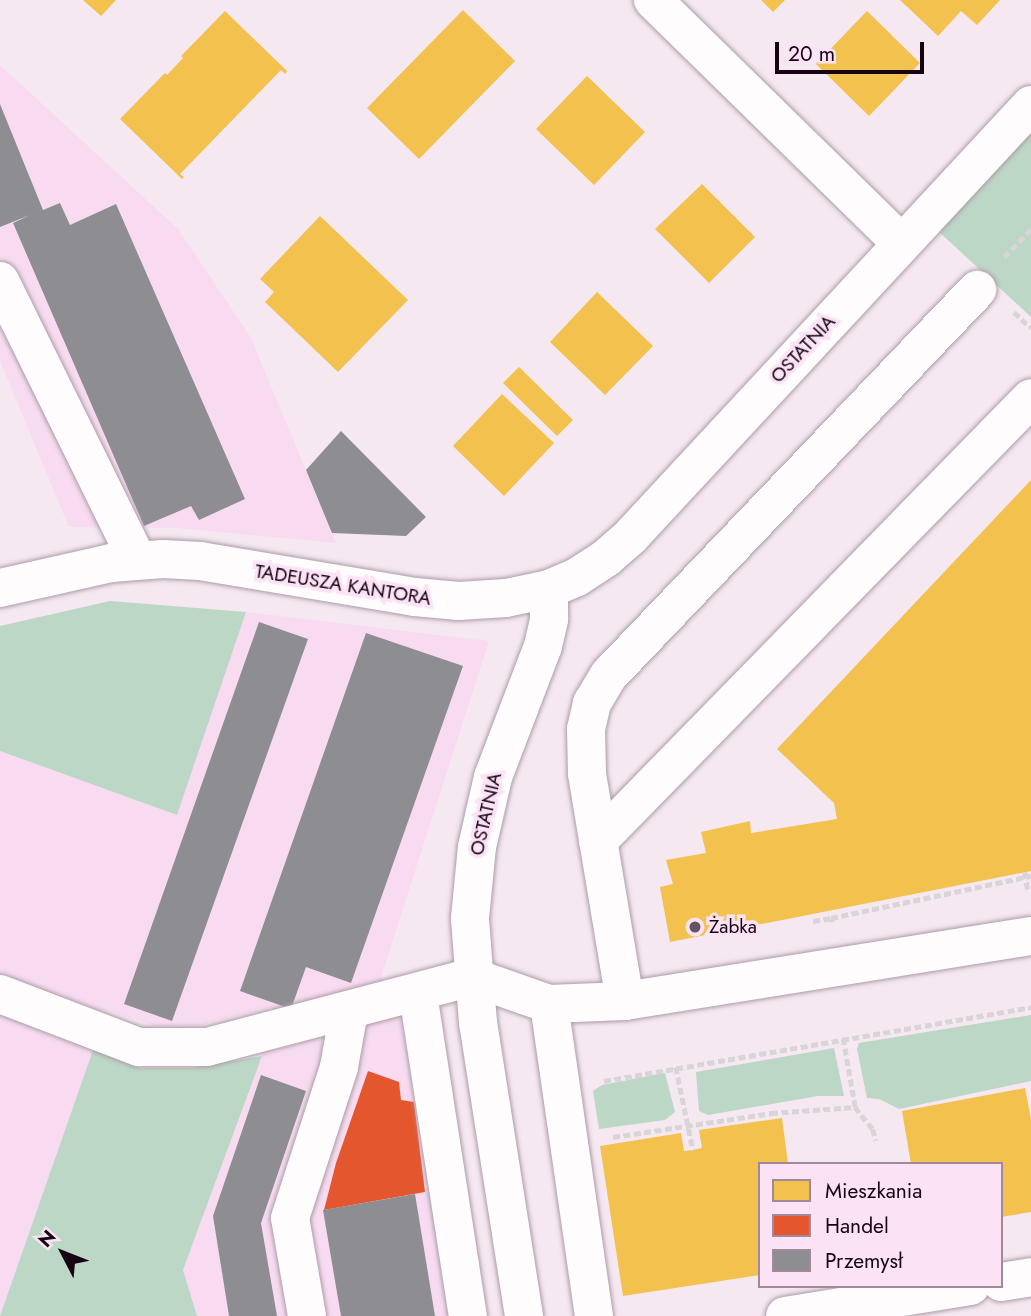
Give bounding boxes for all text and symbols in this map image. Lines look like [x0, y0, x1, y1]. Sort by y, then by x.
scale bar [779, 28, 928, 72]
text: 20 m [788, 39, 835, 69]
street label: OSTATNIA [766, 310, 840, 388]
street label: TADEUSZA KANTORA [253, 560, 433, 610]
street label: OSTATNIA [465, 770, 507, 858]
place label: Żabka [709, 916, 757, 938]
marker: Żabka [687, 919, 703, 935]
legend [758, 1162, 1003, 1288]
text: Mieszkania [825, 1176, 922, 1206]
text: Handel [825, 1211, 889, 1241]
north arrow [28, 1218, 98, 1288]
text: N [32, 1224, 62, 1253]
text: Przemysł [825, 1246, 903, 1276]

